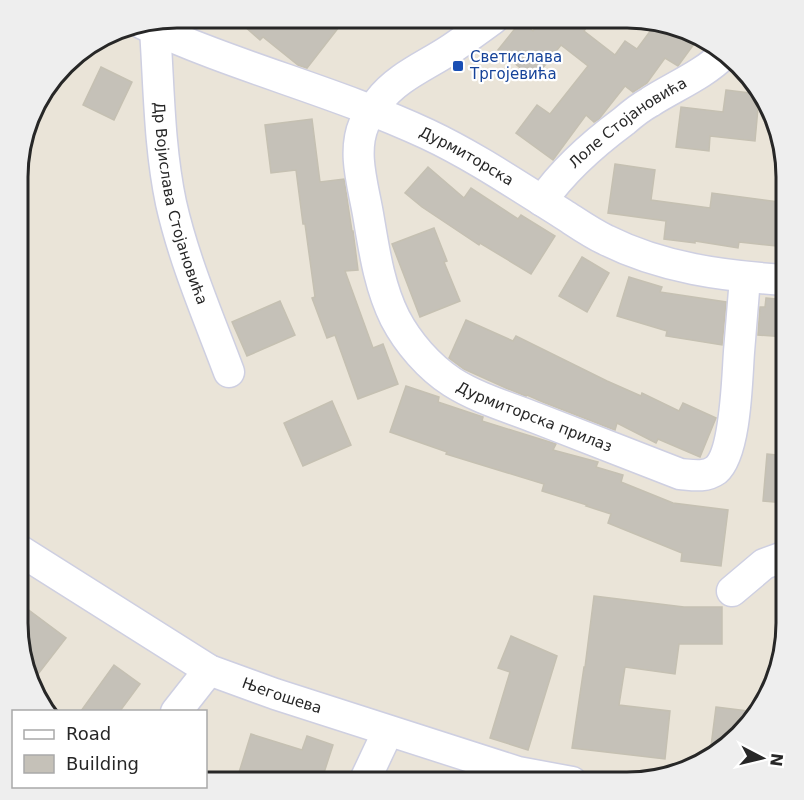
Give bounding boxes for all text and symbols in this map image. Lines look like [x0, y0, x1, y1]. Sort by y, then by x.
place label: Светислава Тргојевића [469, 48, 562, 83]
marker: Светислава Тргојевића [451, 59, 465, 73]
street label: Лоле Стојановића [565, 74, 690, 172]
street label: Др Војислава Стојановића [150, 101, 211, 307]
street label: Дурмиторска [417, 123, 517, 190]
street label: Дурмиторска прилаз [453, 378, 615, 456]
street label: Његошева [240, 674, 324, 717]
legend [12, 710, 207, 788]
text: Road [66, 723, 111, 744]
north arrow [732, 728, 792, 788]
text: N [766, 752, 787, 768]
text: Building [66, 753, 139, 774]

